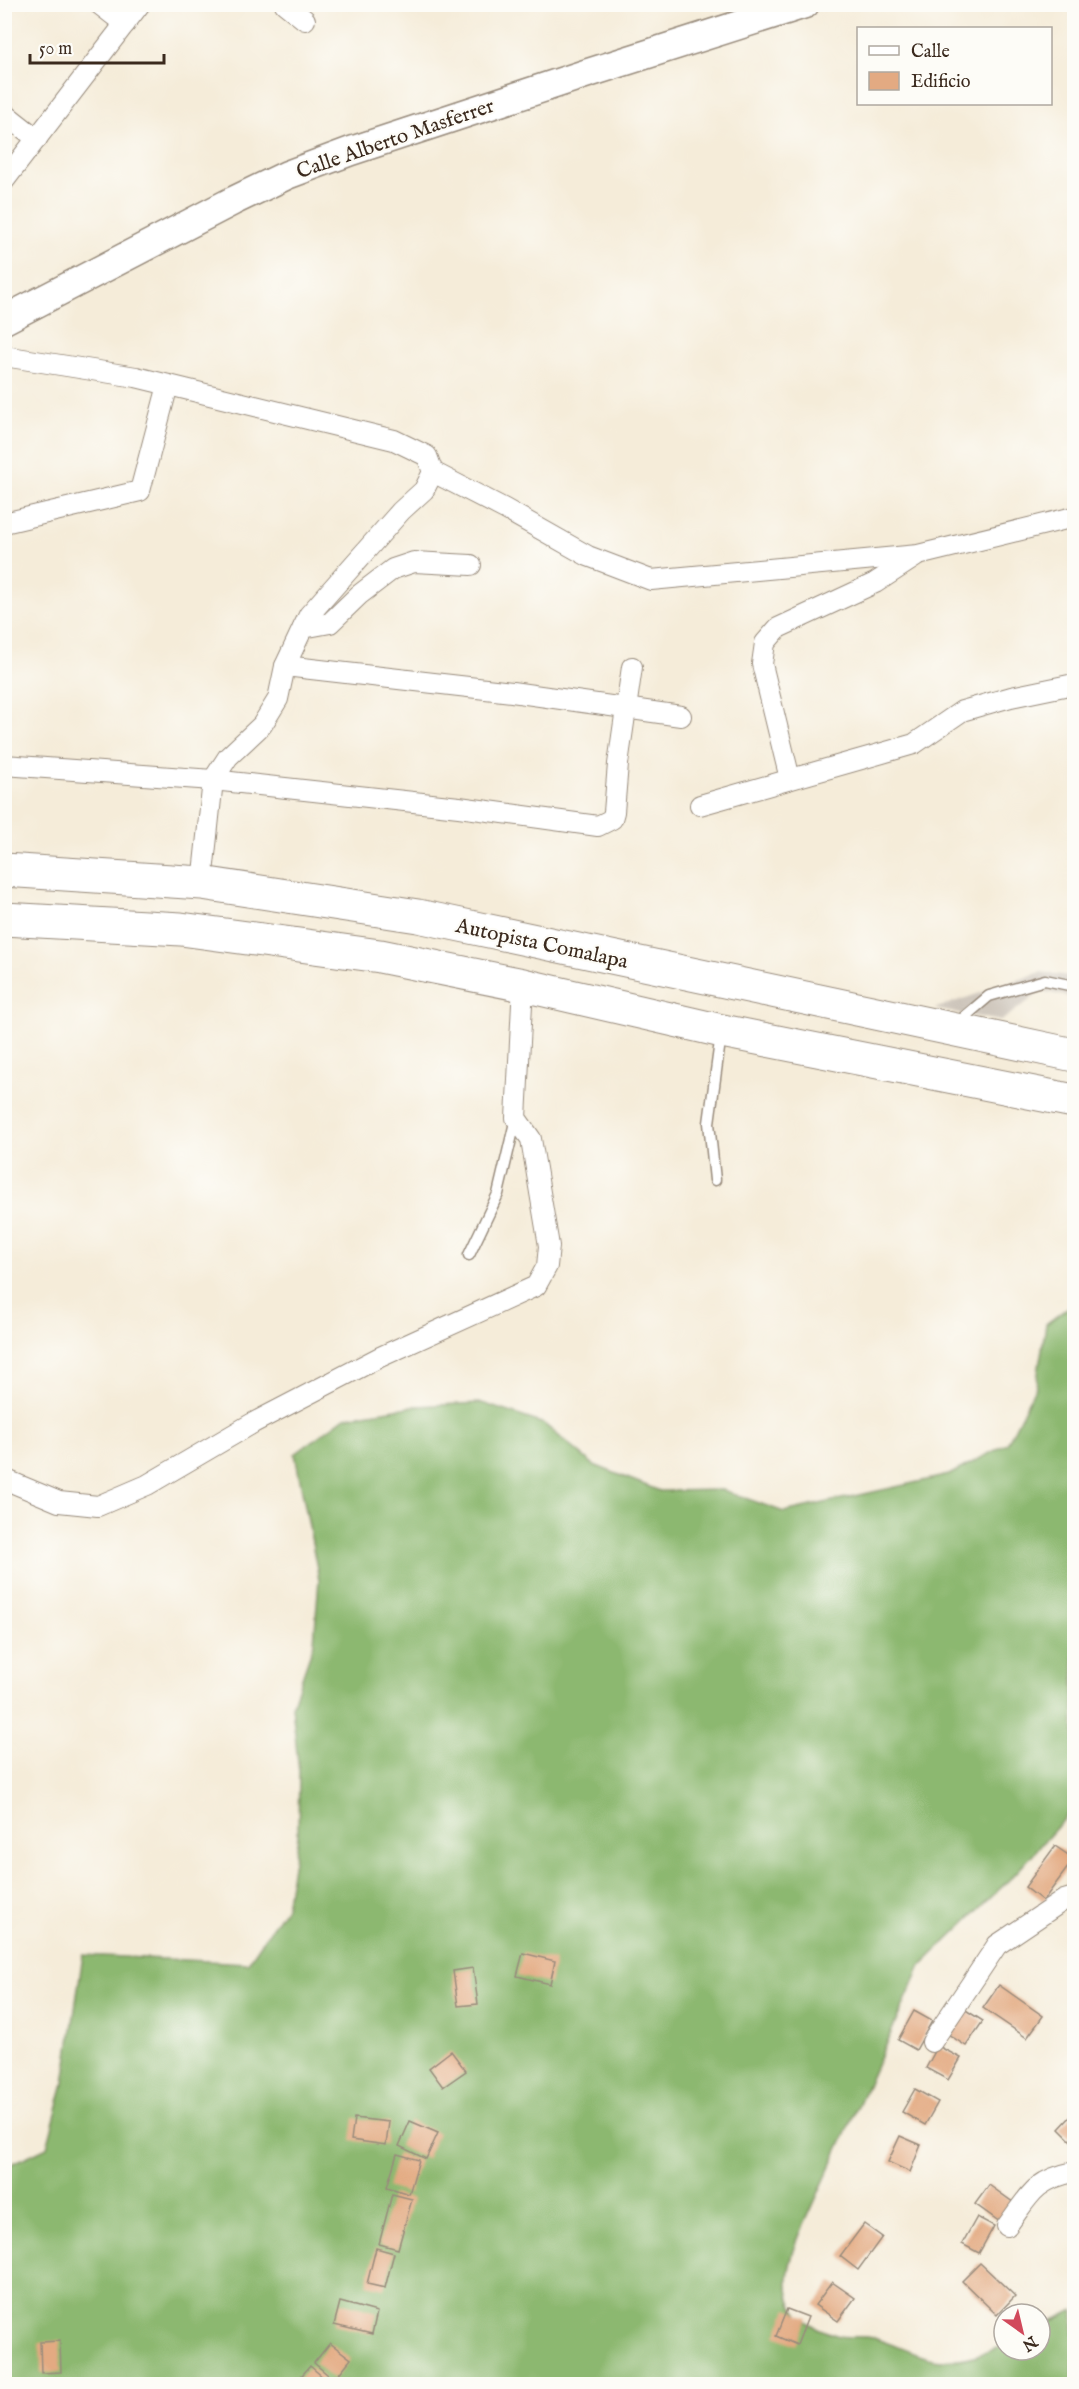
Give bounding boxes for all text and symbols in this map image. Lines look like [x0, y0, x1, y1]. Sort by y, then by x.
scale bar [30, 27, 164, 65]
legend [857, 27, 1052, 105]
text: 50 m [39, 38, 72, 61]
text: Calle [911, 41, 950, 64]
text: Edificio [911, 71, 971, 94]
street label: Calle Alberto Masferrer [293, 93, 498, 186]
street label: Autopista Comalapa [452, 913, 631, 976]
north arrow [992, 2302, 1052, 2362]
text: N [1018, 2330, 1041, 2355]

